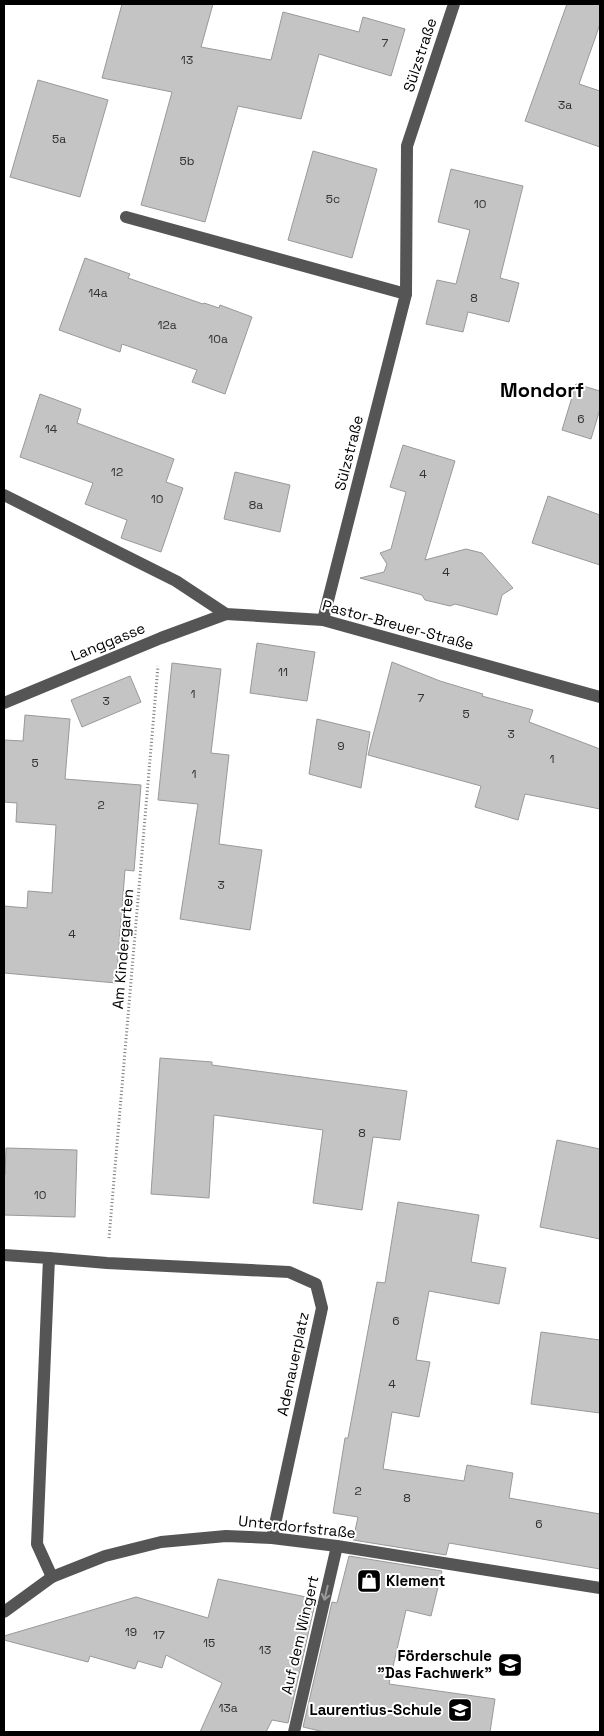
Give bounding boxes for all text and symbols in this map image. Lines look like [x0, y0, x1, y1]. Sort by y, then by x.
street label: Sülzstraße [399, 15, 440, 94]
house number: 7 [382, 35, 389, 51]
house number: 13 [181, 52, 193, 68]
house number: 3a [558, 97, 572, 113]
house number: 5a [52, 131, 66, 147]
house number: 5b [180, 153, 195, 169]
house number: 5c [326, 191, 340, 207]
house number: 10 [474, 196, 486, 212]
house number: 14a [88, 285, 108, 301]
house number: 8 [470, 290, 478, 306]
house number: 12a [157, 317, 177, 333]
house number: 10a [208, 331, 228, 347]
district label: Mondorf [500, 377, 584, 403]
house number: 6 [577, 411, 585, 427]
street label: Sülzstraße [330, 413, 367, 492]
house number: 14 [45, 421, 58, 437]
house number: 12 [111, 464, 123, 480]
house number: 4 [419, 466, 427, 482]
house number: 10 [151, 491, 163, 507]
house number: 8a [249, 497, 263, 513]
house number: 4 [442, 564, 450, 580]
street label: Pastor-Breuer-Straße [320, 595, 476, 654]
street label: Langgasse [68, 618, 148, 665]
house number: 11 [278, 664, 288, 680]
house number: 1 [190, 686, 196, 702]
house number: 7 [418, 690, 425, 706]
house number: 3 [102, 693, 110, 709]
house number: 5 [462, 706, 470, 722]
house number: 3 [507, 726, 515, 742]
house number: 9 [337, 738, 345, 754]
house number: 1 [549, 751, 555, 767]
house number: 5 [31, 755, 39, 771]
house number: 1 [191, 766, 197, 782]
house number: 2 [97, 797, 105, 813]
house number: 3 [217, 877, 225, 893]
street label: Am Kindergarten [108, 888, 137, 1010]
house number: 4 [68, 926, 76, 942]
house number: 8 [358, 1125, 366, 1141]
house number: 10 [34, 1187, 46, 1203]
street label: Adenauerplatz [272, 1310, 313, 1417]
house number: 6 [392, 1313, 400, 1329]
house number: 4 [388, 1376, 396, 1392]
house number: 2 [354, 1483, 362, 1499]
house number: 8 [403, 1490, 411, 1506]
street label: Unterdorfstraße [237, 1511, 357, 1542]
house number: 6 [535, 1516, 543, 1532]
shop icon: Klement [356, 1568, 382, 1594]
place label: Klement [386, 1571, 446, 1590]
street label: Auf dem Wingert [277, 1574, 322, 1696]
one-way arrow [321, 1585, 330, 1601]
house number: 19 [125, 1624, 137, 1640]
house number: 17 [153, 1627, 165, 1643]
house number: 15 [203, 1635, 215, 1651]
house number: 13 [259, 1642, 271, 1658]
place label: Förderschule "Das Fachwerk" [377, 1646, 492, 1682]
school or university icon: Förderschule "Das Fachwerk" [497, 1652, 523, 1678]
school or university icon: Laurentius-Schule [447, 1697, 473, 1723]
house number: 13a [218, 1700, 238, 1716]
place label: Laurentius-Schule [310, 1700, 442, 1719]

